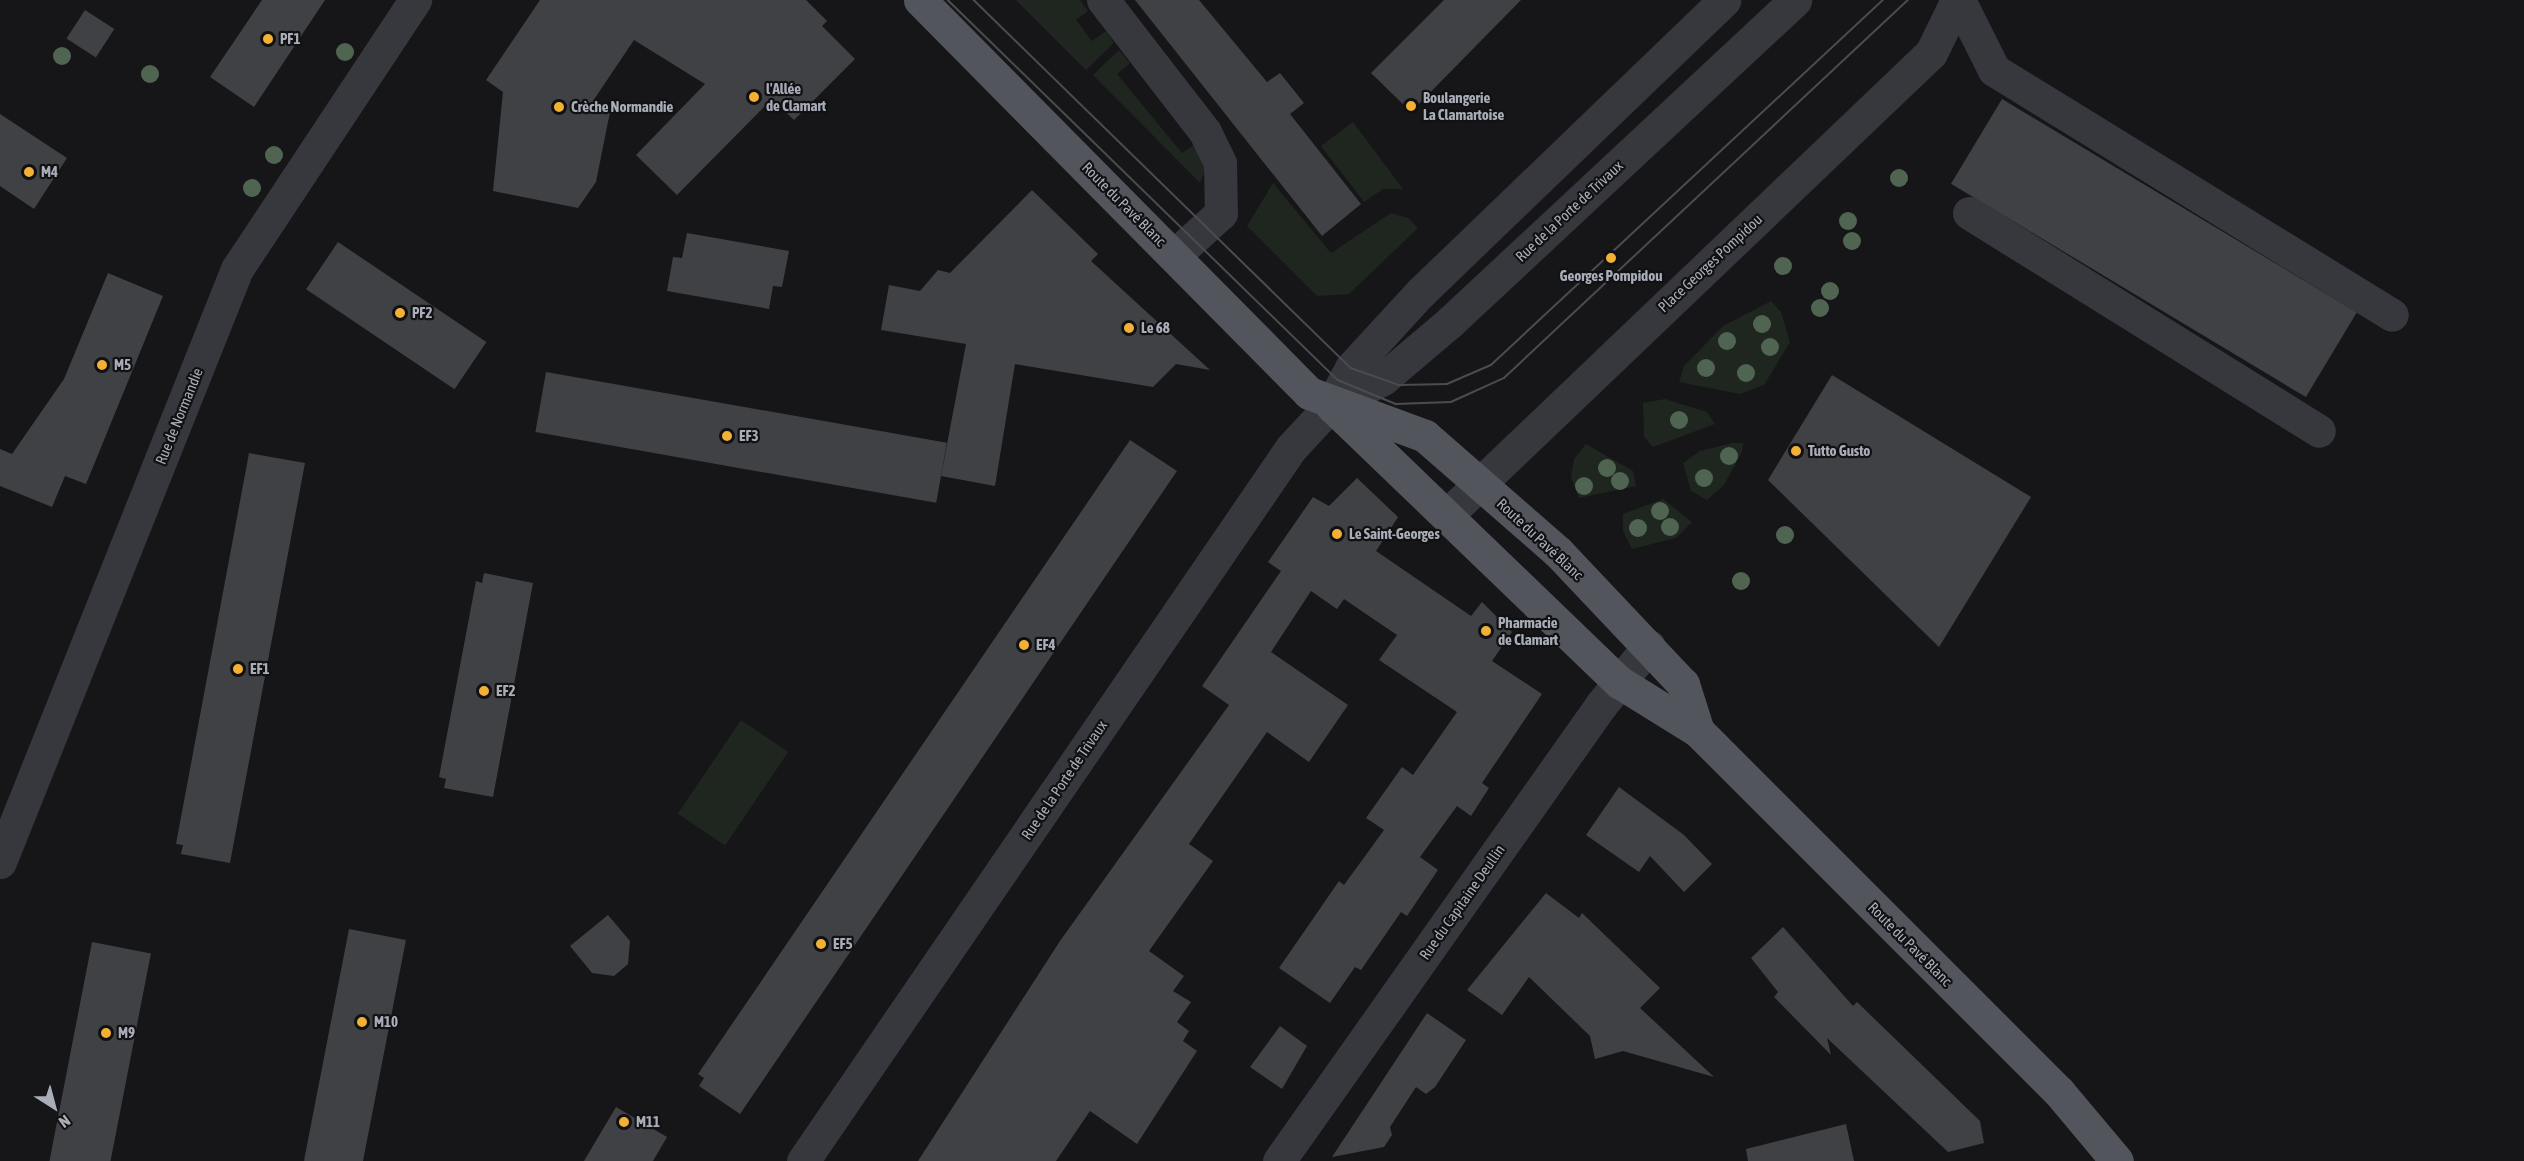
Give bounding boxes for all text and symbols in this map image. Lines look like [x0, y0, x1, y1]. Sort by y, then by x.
place label: PF1 [280, 30, 300, 48]
marker: PF1 [261, 32, 275, 46]
place label: l'Allée de Clamart [766, 79, 826, 114]
place label: Boulangerie La Clamartoise [1423, 88, 1504, 123]
marker: l'Allée de Clamart [747, 90, 761, 104]
place label: Crèche Normandie [571, 98, 673, 116]
marker: Boulangerie La Clamartoise [1404, 99, 1418, 113]
marker: Crèche Normandie [552, 100, 566, 114]
street label: Rue de la Porte de Trivaux [1512, 157, 1626, 265]
street label: Route du Pavé Blanc [1078, 158, 1170, 250]
place label: M4 [41, 163, 58, 181]
marker: M4 [22, 165, 36, 179]
street label: Place Georges Pompidou [1654, 210, 1766, 316]
marker: Georges Pompidou [1604, 251, 1618, 265]
place label: Georges Pompidou [1559, 267, 1663, 285]
place label: PF2 [412, 304, 432, 322]
marker: PF2 [393, 306, 407, 320]
place label: Le 68 [1141, 319, 1170, 337]
marker: Le 68 [1122, 321, 1136, 335]
place label: M5 [114, 356, 131, 374]
marker: M5 [95, 358, 109, 372]
street label: Rue de Normandie [151, 365, 207, 467]
place label: EF3 [739, 427, 758, 445]
marker: EF3 [720, 429, 734, 443]
place label: Tutto Gusto [1808, 442, 1870, 460]
marker: Tutto Gusto [1789, 444, 1803, 458]
street label: Route du Pavé Blanc [1493, 495, 1587, 583]
place label: Le Saint-Georges [1349, 525, 1440, 543]
marker: Le Saint-Georges [1330, 527, 1344, 541]
place label: Pharmacie de Clamart [1498, 613, 1558, 648]
marker: Pharmacie de Clamart [1479, 624, 1493, 638]
place label: EF4 [1036, 636, 1055, 654]
marker: EF4 [1017, 638, 1031, 652]
place label: EF1 [250, 660, 269, 678]
marker: EF1 [231, 662, 245, 676]
place label: EF2 [496, 682, 515, 700]
marker: EF2 [477, 684, 491, 698]
street label: Rue de la Porte de Trivaux [1017, 717, 1111, 843]
street label: Rue du Capitaine Deullin [1416, 841, 1508, 963]
street label: Route du Pavé Blanc [1864, 898, 1956, 990]
place label: EF5 [833, 935, 852, 953]
marker: EF5 [814, 937, 828, 951]
place label: M10 [374, 1013, 398, 1031]
marker: M10 [355, 1015, 369, 1029]
place label: M9 [118, 1024, 135, 1042]
marker: M9 [99, 1026, 113, 1040]
north arrow [24, 1077, 84, 1137]
text: N [55, 1111, 74, 1132]
place label: M11 [636, 1113, 660, 1131]
marker: M11 [617, 1115, 631, 1129]

